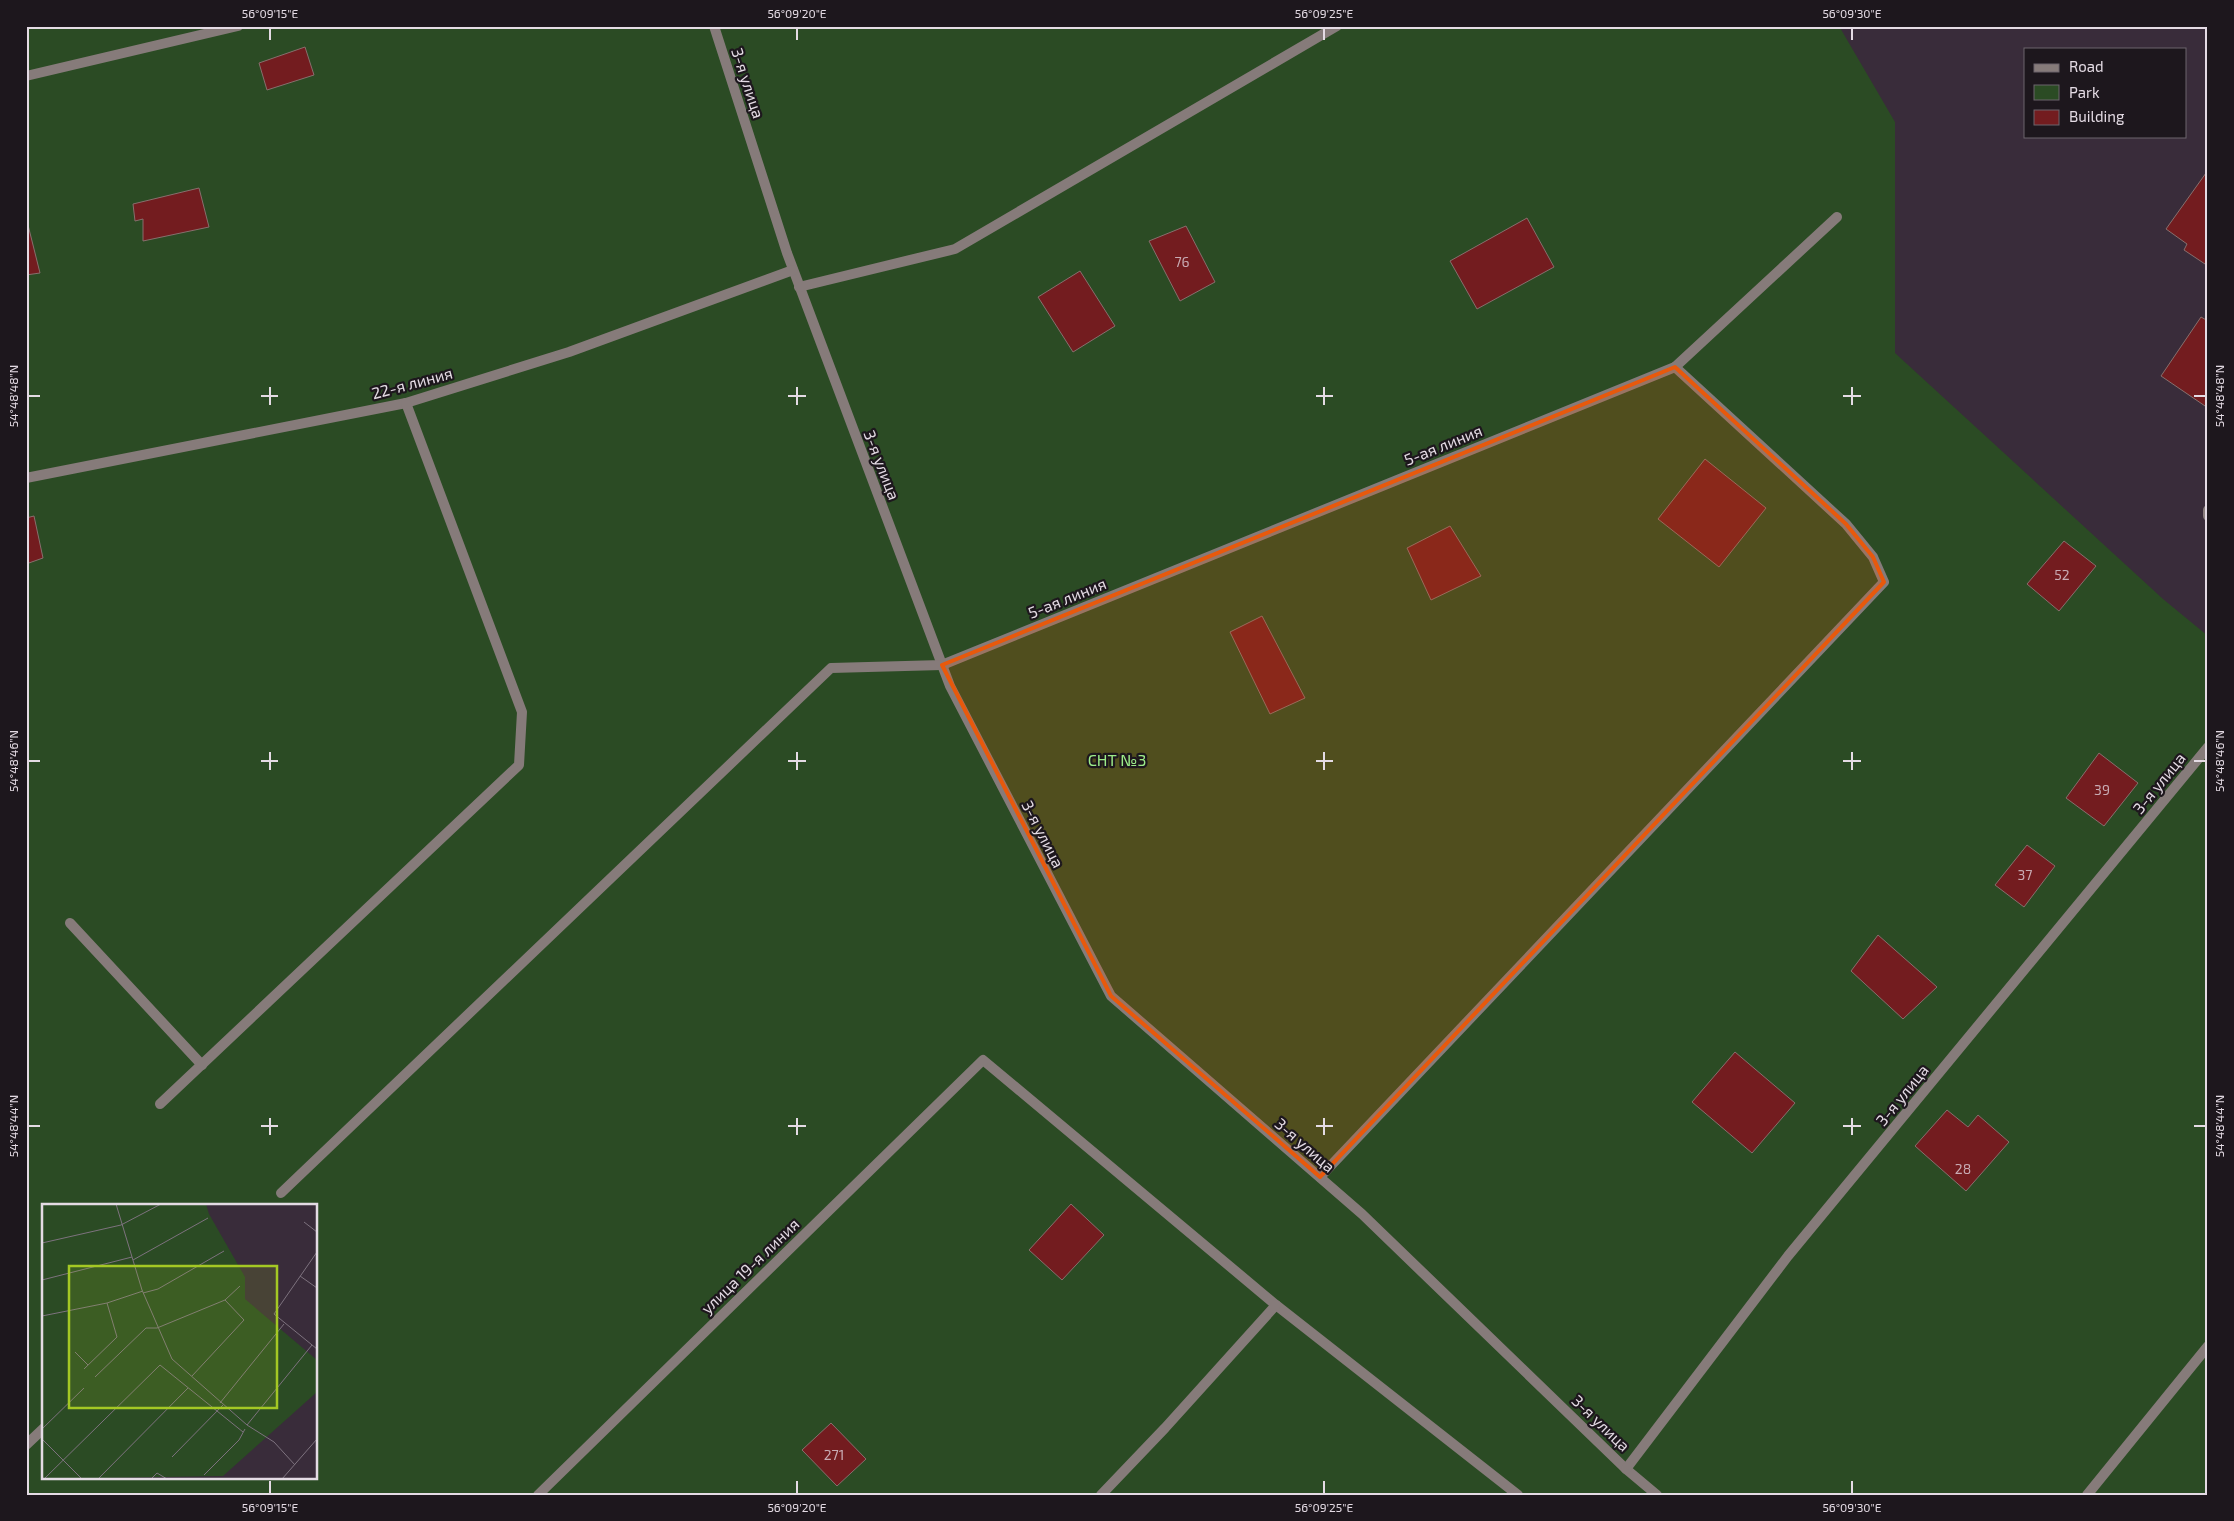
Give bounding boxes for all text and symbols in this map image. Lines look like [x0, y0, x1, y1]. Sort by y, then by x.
text: 56°09'15"E [242, 6, 298, 20]
text: 56°09'20"E [767, 6, 827, 20]
text: 56°09'25"E [1295, 6, 1353, 20]
text: 56°09'30"E [1822, 6, 1882, 20]
street label: 3-я улица [727, 45, 769, 121]
legend [2024, 48, 2186, 138]
text: Road [2069, 57, 2104, 75]
text: Park [2069, 83, 2100, 101]
text: Building [2069, 107, 2125, 125]
house number: 76 [1174, 253, 1190, 270]
street label: 22-я линия [369, 363, 455, 402]
text: 54°48'48"N [6, 365, 20, 427]
text: 54°48'48"N [2212, 365, 2226, 427]
street label: 5-ая линия [1401, 420, 1485, 469]
street label: 3-я улица [860, 427, 904, 503]
house number: 52 [2054, 566, 2070, 583]
street label: 5-ая линия [1025, 573, 1109, 622]
text: 54°48'46"N [6, 730, 20, 792]
text: 54°48'46"N [2212, 730, 2226, 792]
street label: 3-я улица [2128, 748, 2190, 818]
park label: СНТ №3 [1088, 750, 1146, 769]
house number: 39 [2094, 781, 2110, 798]
street label: 3-я улица [1018, 797, 1068, 871]
house number: 37 [2018, 866, 2032, 883]
street label: 3-я улица [1871, 1060, 1933, 1130]
text: 54°48'44"N [6, 1095, 20, 1157]
text: 54°48'44"N [2212, 1095, 2226, 1157]
street label: 3-я улица [1271, 1113, 1339, 1177]
house number: 28 [1955, 1160, 1971, 1177]
inset map [42, 1204, 318, 1478]
street label: улица 19-я линия [697, 1214, 803, 1318]
street label: 3-я улица [1568, 1390, 1634, 1456]
house number: 271 [824, 1446, 844, 1463]
text: 56°09'15"E [242, 1500, 298, 1514]
text: 56°09'20"E [767, 1500, 827, 1514]
text: 56°09'25"E [1295, 1500, 1353, 1514]
text: 56°09'30"E [1822, 1500, 1882, 1514]

